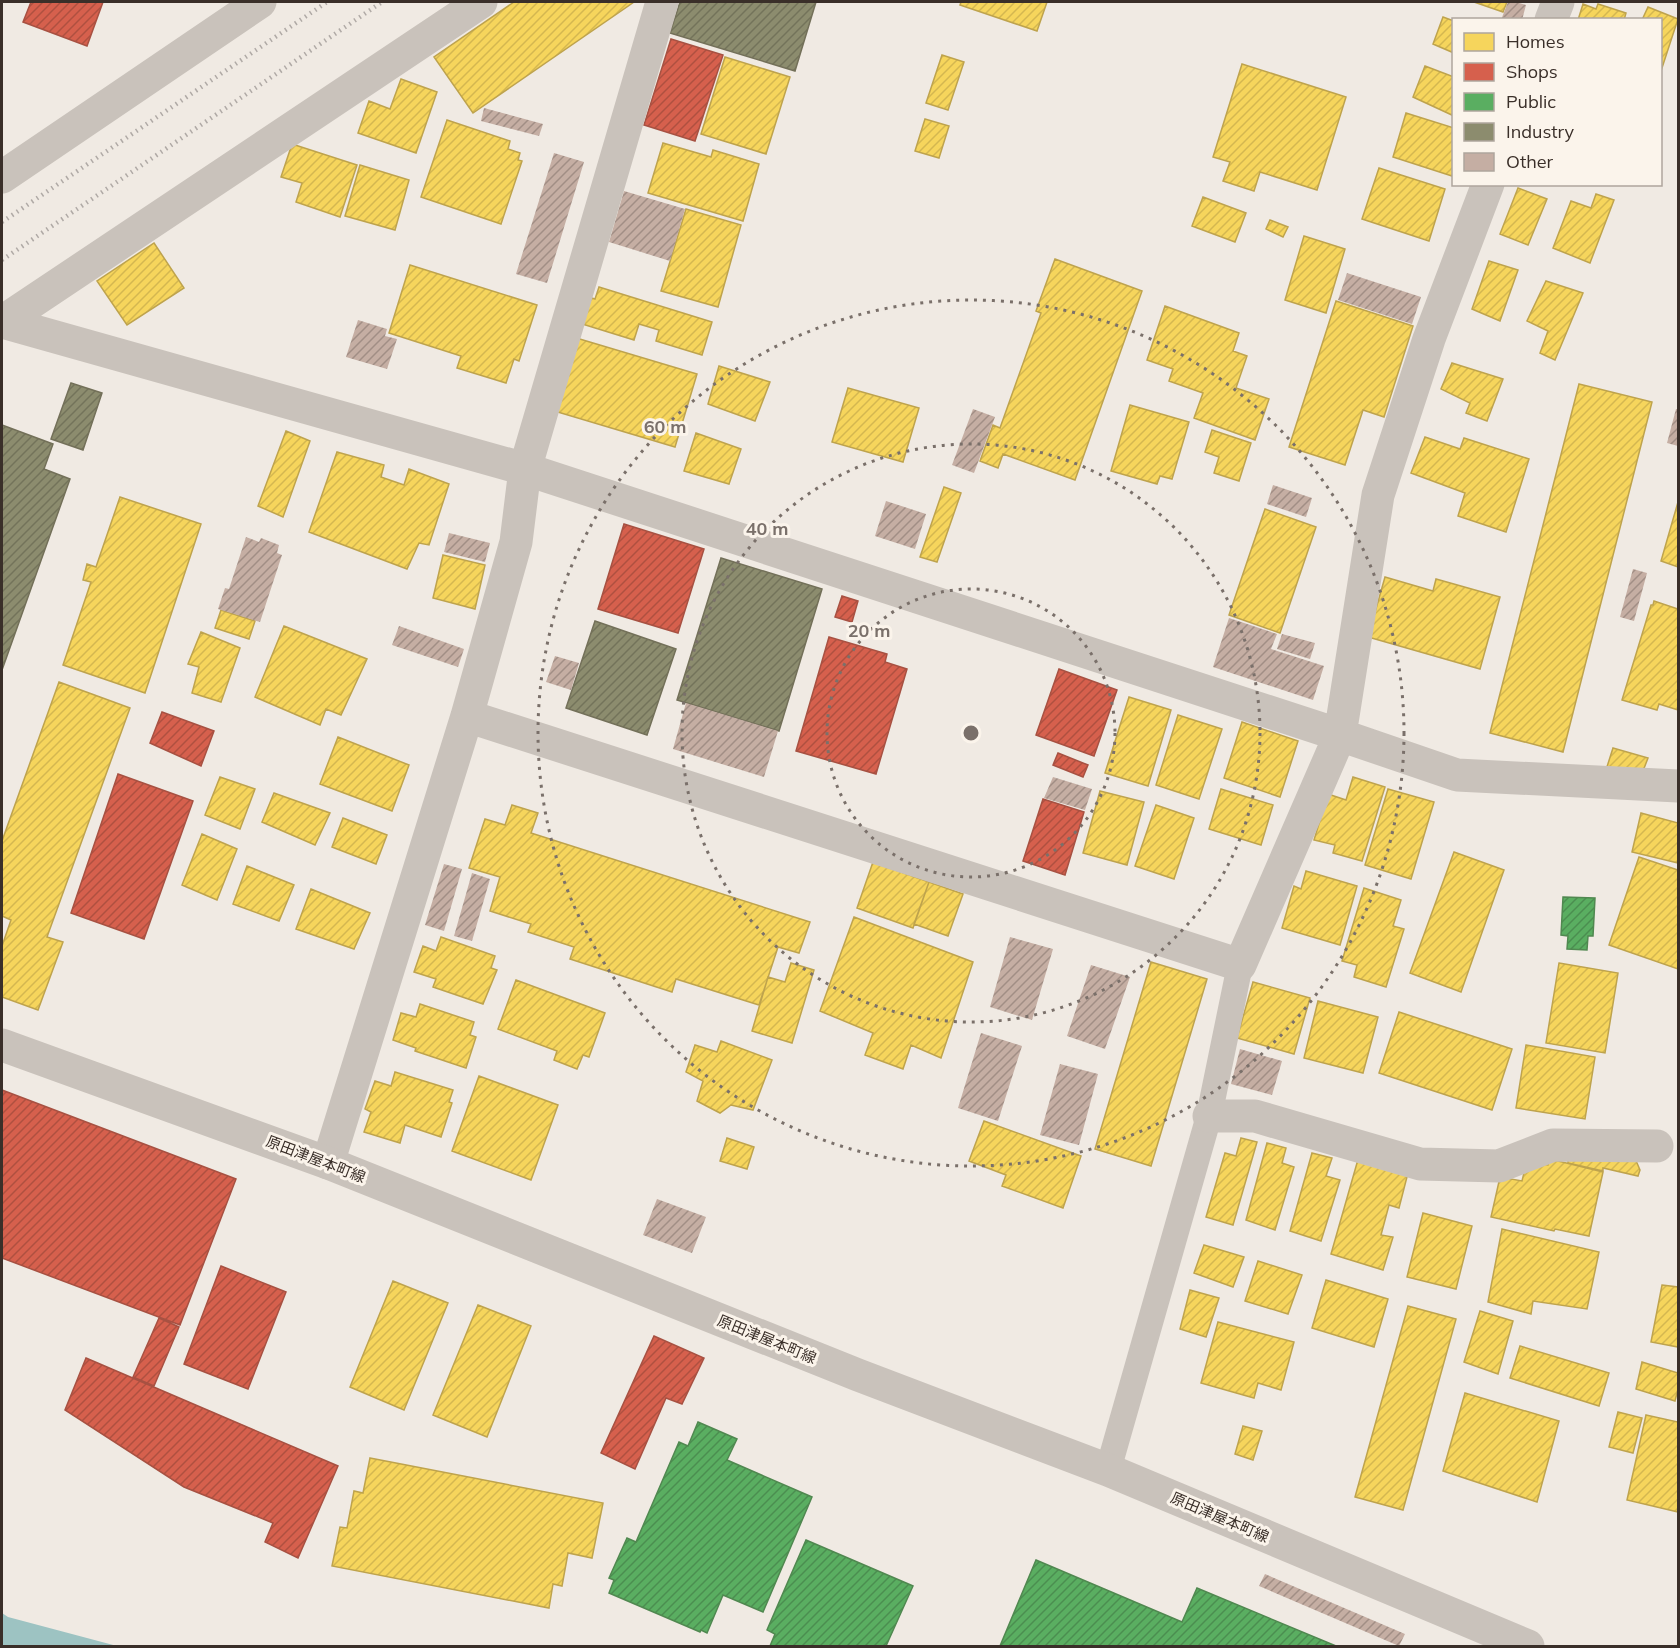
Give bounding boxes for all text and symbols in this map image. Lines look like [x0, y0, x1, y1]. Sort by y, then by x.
legend [1452, 18, 1662, 186]
text: Homes [1506, 30, 1565, 53]
text: Shops [1506, 60, 1558, 83]
text: Public [1506, 90, 1556, 113]
text: Industry [1506, 120, 1575, 143]
text: Other [1506, 150, 1554, 173]
text: 60 m [644, 415, 686, 438]
text: 40 m [746, 517, 788, 540]
text: 20 m [848, 619, 890, 642]
centre of rings [961, 723, 981, 743]
street label: 原田津屋本町線 [264, 1131, 368, 1187]
street label: 原田津屋本町線 [715, 1311, 819, 1367]
street label: 原田津屋本町線 [1168, 1488, 1272, 1546]

